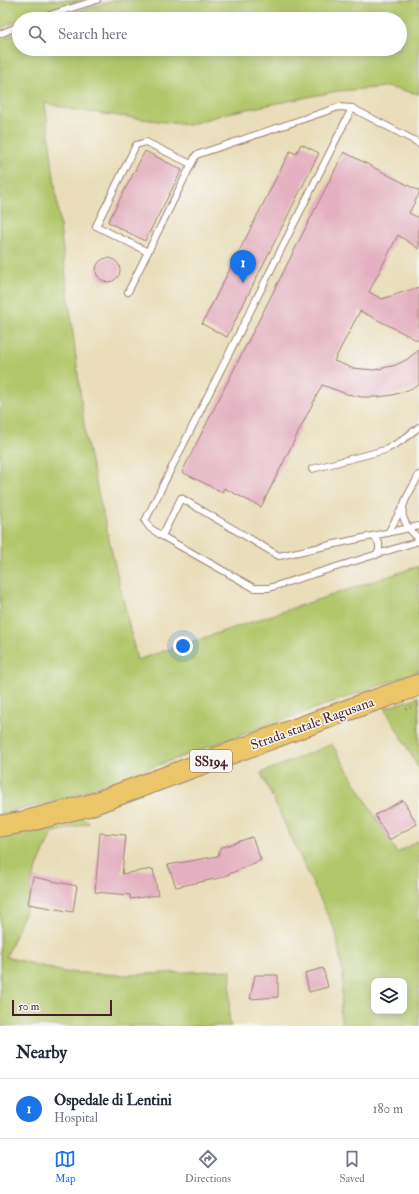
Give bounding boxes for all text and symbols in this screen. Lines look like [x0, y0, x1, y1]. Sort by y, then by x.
search box [12, 12, 407, 56]
icon: search [26, 23, 48, 45]
text: Search here [58, 25, 127, 44]
pin: 1 [230, 250, 256, 283]
your location [173, 636, 193, 656]
street label: Strada statale Ragusana [248, 693, 376, 754]
road number: SS194 [190, 750, 232, 772]
map controls [371, 978, 407, 1014]
button: layers [371, 978, 407, 1014]
scale bar [12, 998, 112, 1017]
text: 50 m [18, 1000, 39, 1013]
text: Nearby [16, 1042, 67, 1063]
text: Ospedale di Lentini [54, 1091, 172, 1110]
text: 1 [27, 1101, 31, 1117]
text: 180 m [373, 1101, 403, 1117]
text: Hospital [54, 1110, 98, 1126]
tab: Map [54, 1148, 76, 1185]
tab: Directions [185, 1148, 231, 1185]
tab: Saved [340, 1148, 365, 1185]

